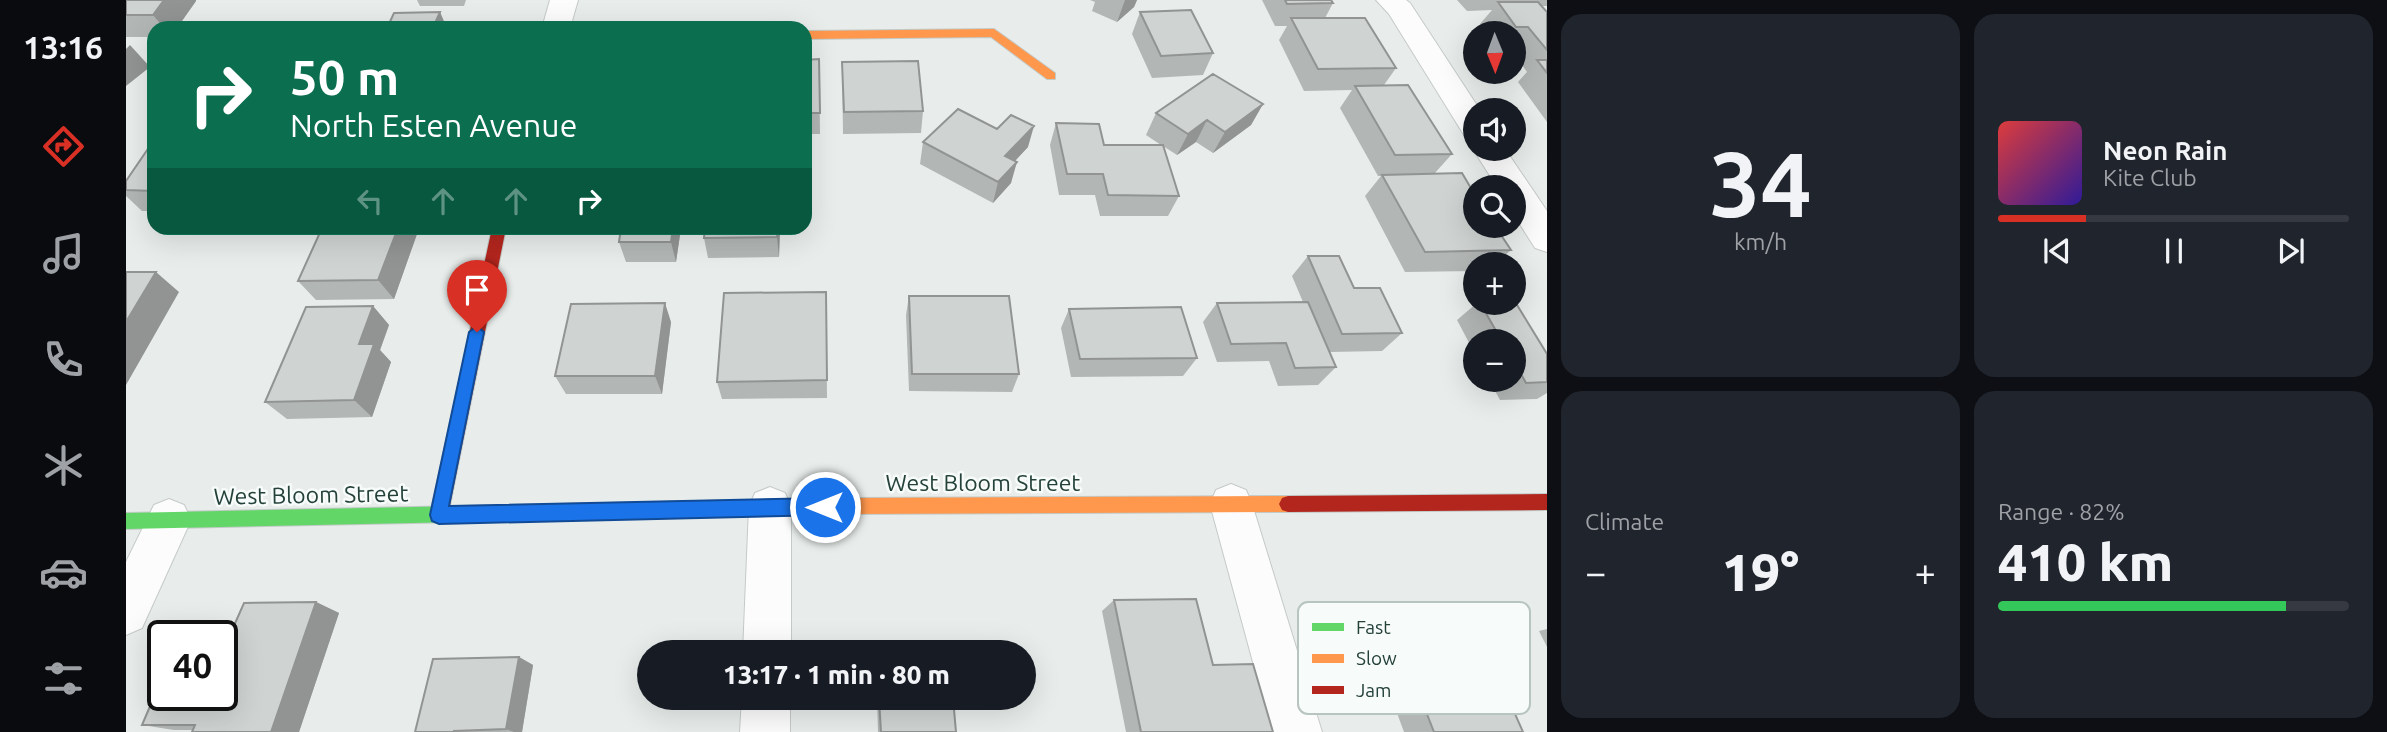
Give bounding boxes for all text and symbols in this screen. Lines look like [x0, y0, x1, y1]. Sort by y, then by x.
north arrow [1463, 21, 1526, 84]
map controls [1463, 21, 1526, 392]
text: 13:16 [23, 29, 103, 65]
icon: right [175, 49, 266, 140]
text: 50 m [290, 49, 399, 104]
button: sound [1463, 98, 1526, 161]
text: North Esten Avenue [290, 107, 577, 143]
icon: directions [39, 122, 88, 171]
text: 34 [1709, 132, 1812, 234]
text: Neon Rain [2103, 136, 2228, 165]
text: Kite Club [2103, 165, 2197, 190]
button: search [1463, 175, 1526, 238]
icon: left [351, 182, 389, 220]
icon: ahead [424, 182, 462, 220]
icon: ahead [497, 182, 535, 220]
icon: right [570, 182, 608, 220]
icon: music [39, 229, 88, 278]
text: km/h [1734, 229, 1787, 254]
icon: previous [2038, 232, 2076, 270]
icon: pause [2155, 232, 2193, 270]
icon: next [2272, 232, 2310, 270]
button: + [1463, 252, 1526, 315]
pin [447, 260, 507, 332]
icon: arrive [458, 271, 496, 309]
button: − [1463, 329, 1526, 392]
icon: phone [39, 335, 88, 384]
icon: climate [39, 441, 88, 490]
position arrow [788, 470, 862, 544]
street label: West Bloom Street [886, 470, 1080, 495]
street label: West Bloom Street [213, 480, 409, 509]
text: Range · 82% [1998, 499, 2125, 524]
text: Climate [1585, 509, 1664, 534]
text: 410 km [1998, 533, 2173, 591]
text: 19° [1722, 543, 1799, 601]
icon: car [39, 548, 88, 597]
text: − [1585, 551, 1606, 593]
text: + [1915, 551, 1936, 593]
legend [1298, 602, 1530, 714]
text: Fast [1356, 616, 1391, 638]
speed limit sign: 40 [147, 620, 238, 711]
text: Slow [1356, 647, 1397, 669]
icon: filters [39, 654, 88, 703]
text: 13:17 · 1 min · 80 m [723, 660, 950, 689]
text: Jam [1356, 679, 1392, 701]

